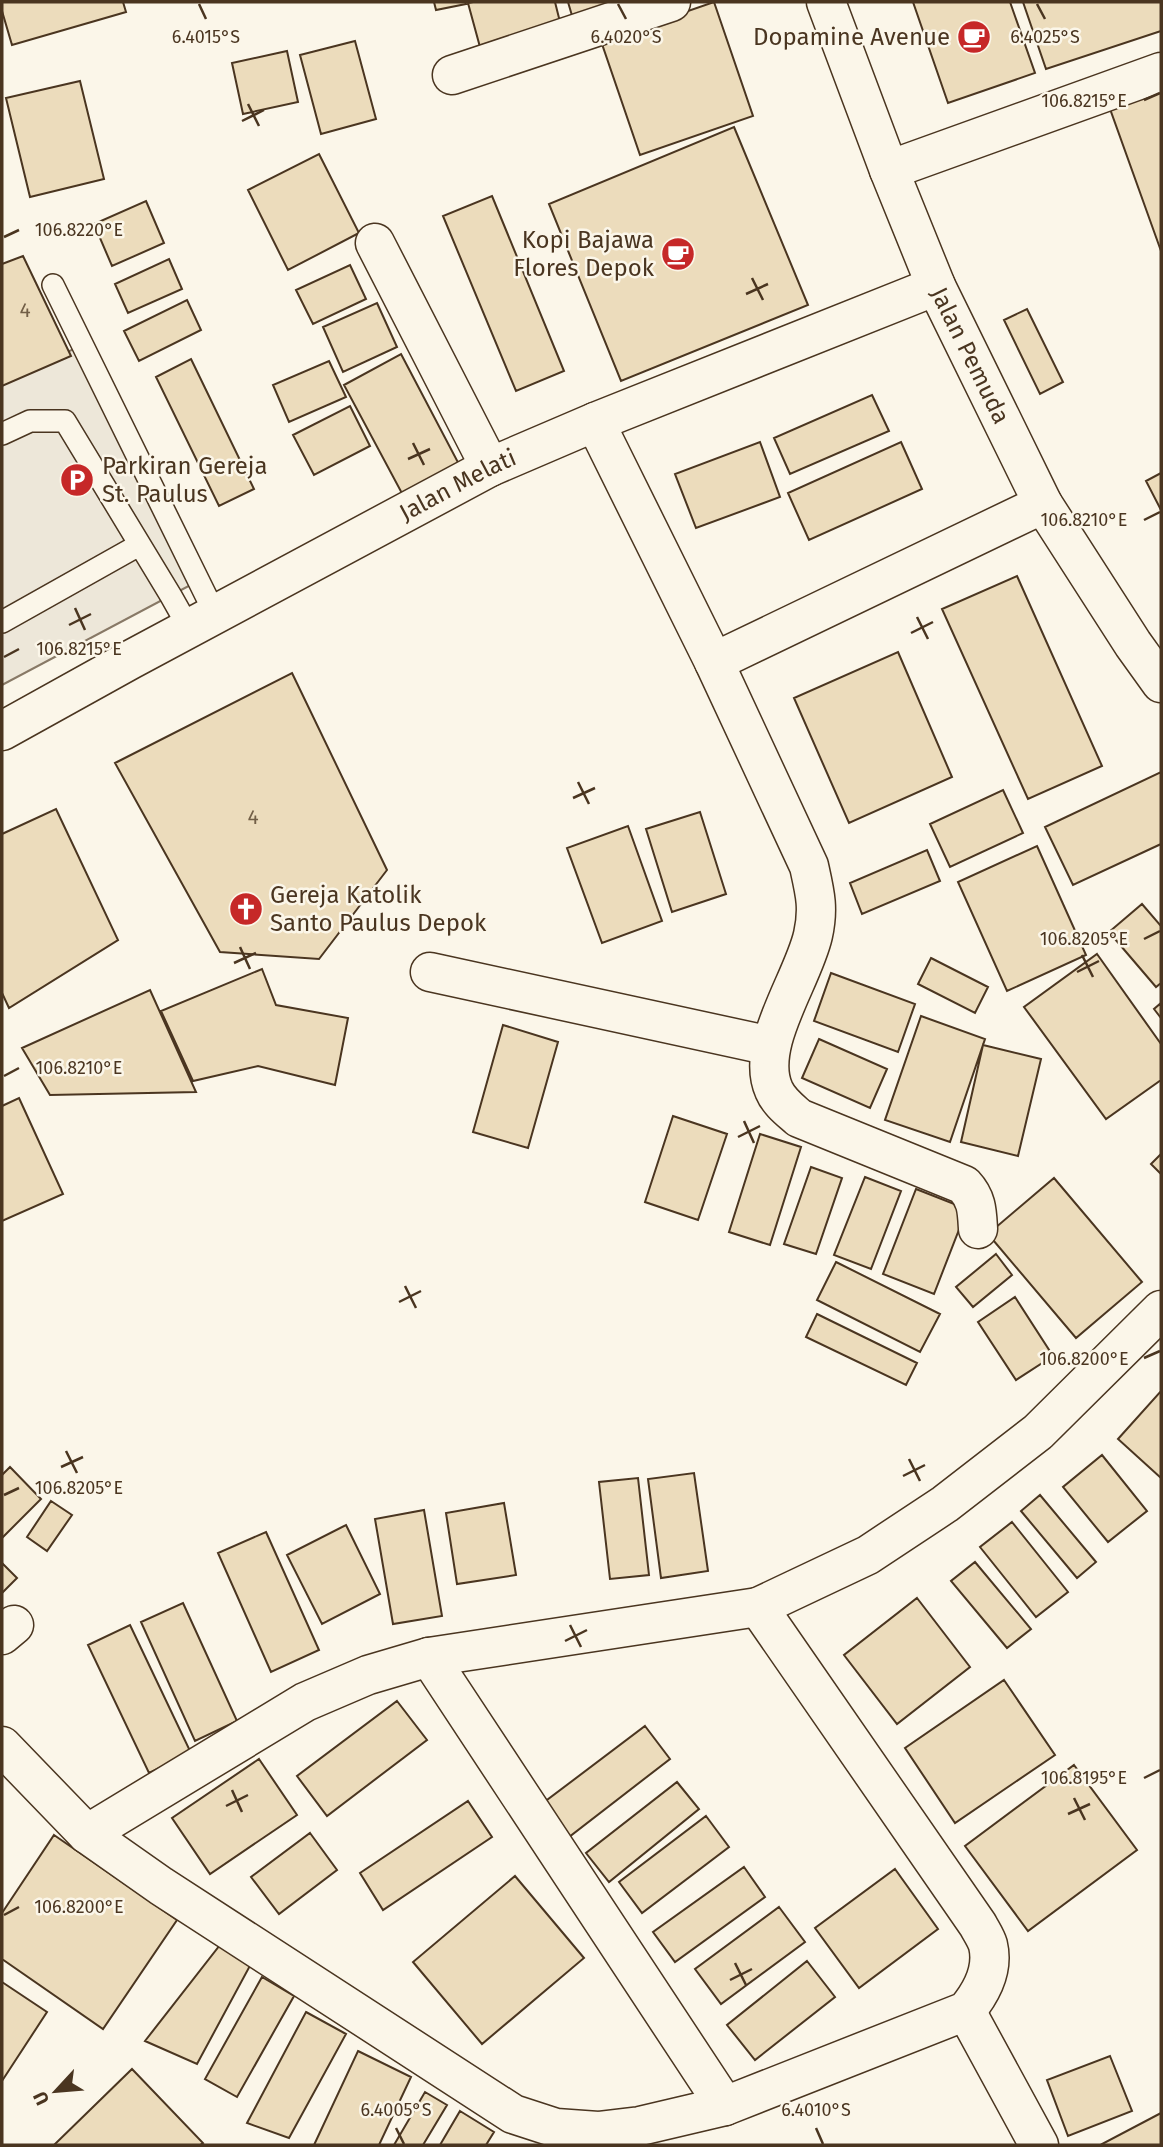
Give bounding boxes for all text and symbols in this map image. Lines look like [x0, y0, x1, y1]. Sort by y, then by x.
cafe icon: Dopamine Avenue [955, 18, 993, 56]
place label: Dopamine Avenue [753, 23, 950, 51]
text: 6.4015°S [172, 26, 240, 48]
text: 6.4020°S [591, 26, 662, 48]
text: 6.4025°S [1010, 26, 1080, 48]
text: 106.8215°E [1041, 90, 1127, 112]
text: 106.8220°E [35, 219, 123, 241]
place label: Kopi Bajawa Flores Depok [513, 226, 655, 282]
cafe icon: Kopi Bajawa Flores Depok [659, 235, 697, 273]
street label: Jalan Pemuda [925, 282, 1015, 428]
house number: 4 [19, 297, 31, 323]
street label: Jalan Melati [395, 443, 520, 527]
place label: Parkiran Gereja St. Paulus [102, 452, 268, 508]
parking icon: Parkiran Gereja St. Paulus [58, 461, 96, 499]
text: 106.8210°E [1041, 509, 1127, 531]
text: 106.8215°E [36, 638, 122, 660]
house number: 4 [247, 804, 259, 830]
place label: Gereja Katolik Santo Paulus Depok [270, 881, 487, 937]
church icon: Gereja Katolik Santo Paulus Depok [227, 890, 265, 928]
text: 106.8205°E [1040, 928, 1128, 950]
text: 106.8210°E [36, 1057, 122, 1079]
text: 106.8200°E [1039, 1348, 1129, 1370]
text: 106.8205°E [35, 1477, 123, 1499]
text: 106.8195°E [1041, 1767, 1127, 1789]
text: 106.8200°E [34, 1896, 124, 1918]
north arrow [21, 2056, 91, 2126]
text: U [28, 2088, 54, 2109]
text: 6.4005°S [360, 2099, 432, 2121]
text: 6.4010°S [781, 2099, 851, 2121]

